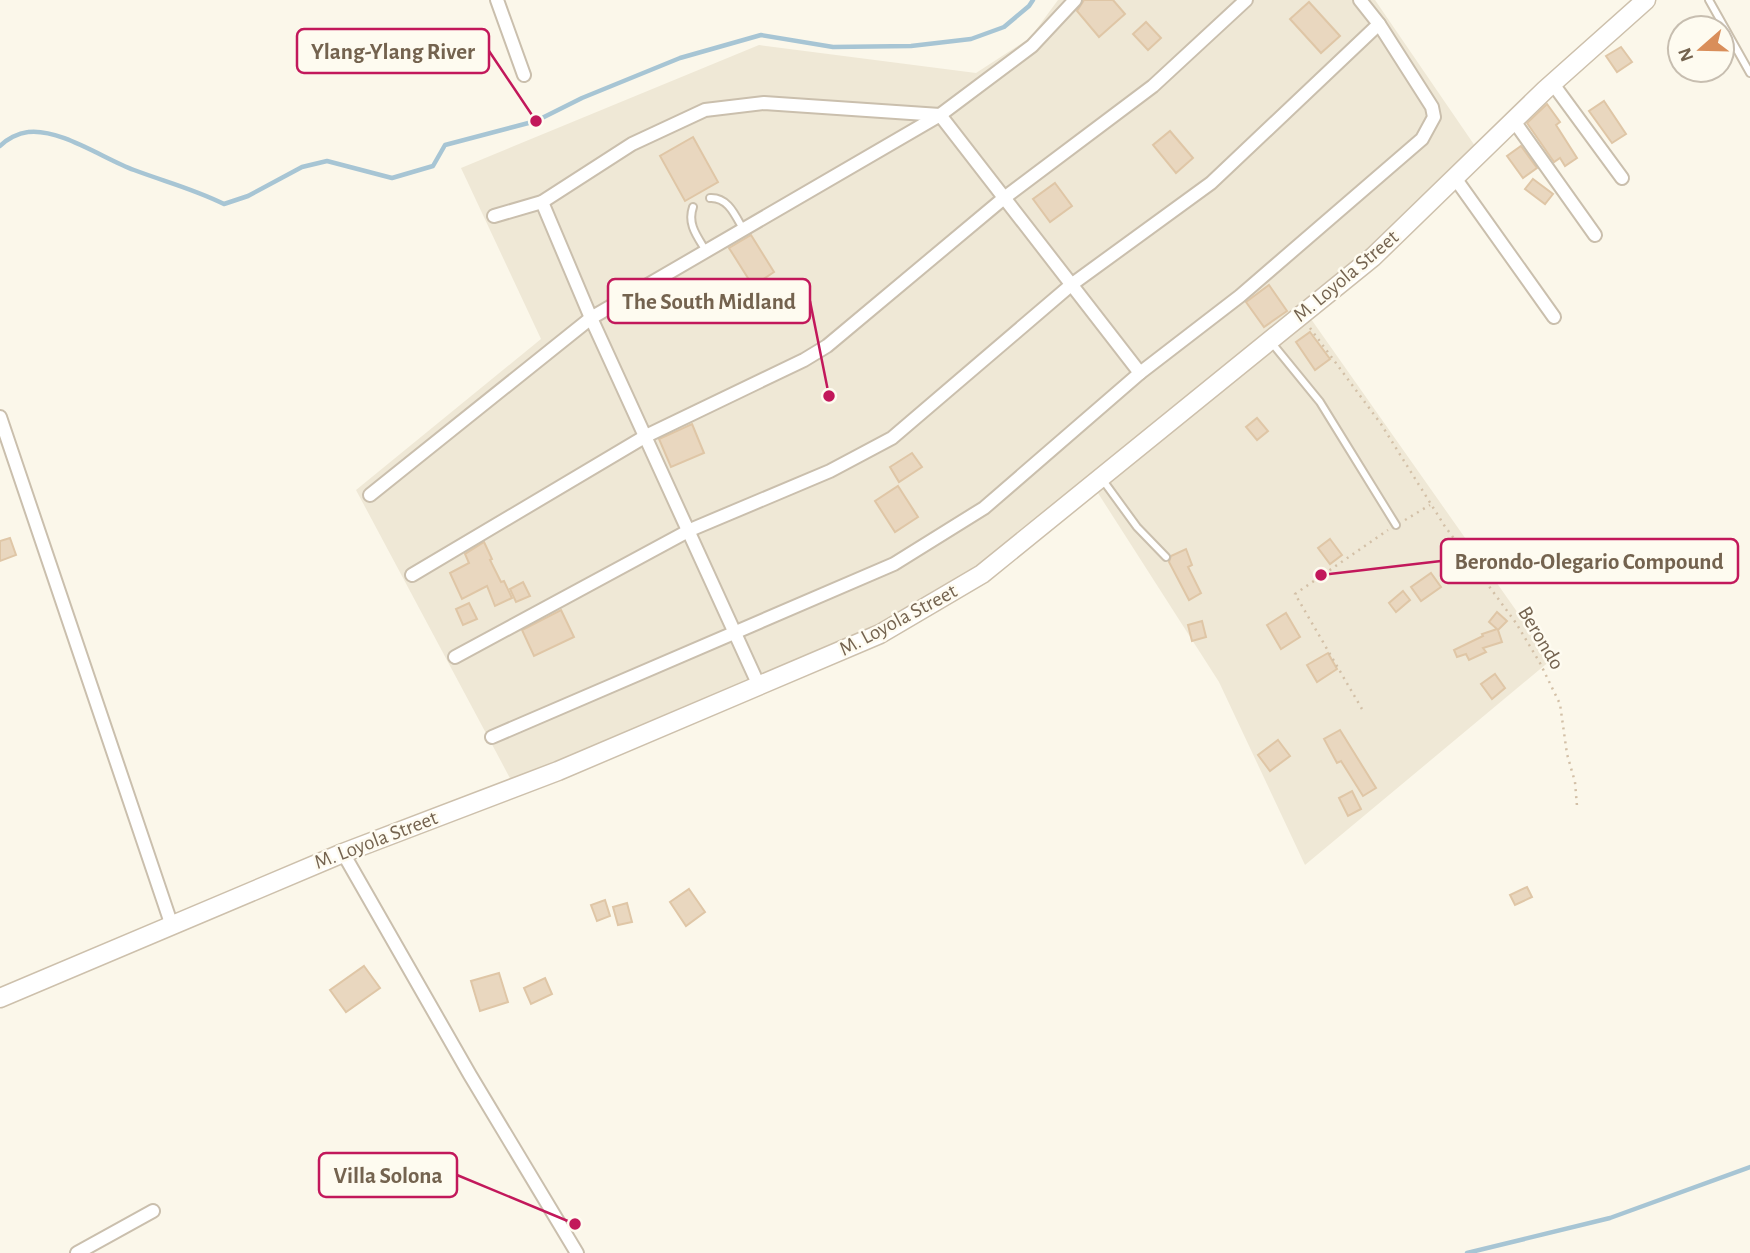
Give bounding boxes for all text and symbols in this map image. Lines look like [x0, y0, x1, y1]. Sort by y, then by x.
north arrow [1666, 14, 1736, 84]
callout: Ylang-Ylang River [297, 29, 489, 73]
text: Ylang-Ylang River [311, 41, 475, 64]
text: N [1675, 45, 1698, 64]
street label: M. Loyola Street [1289, 226, 1403, 326]
callout: The South Midland [608, 279, 810, 323]
text: The South Midland [622, 291, 796, 314]
callout: Berondo-Olegario Compound [1441, 539, 1738, 583]
text: Berondo-Olegario Compound [1454, 551, 1724, 574]
street label: M. Loyola Street [836, 580, 961, 660]
street label: Berondo [1514, 603, 1568, 673]
street label: M. Loyola Street [312, 807, 441, 873]
callout: Villa Solona [319, 1153, 457, 1197]
text: Villa Solona [333, 1165, 443, 1188]

